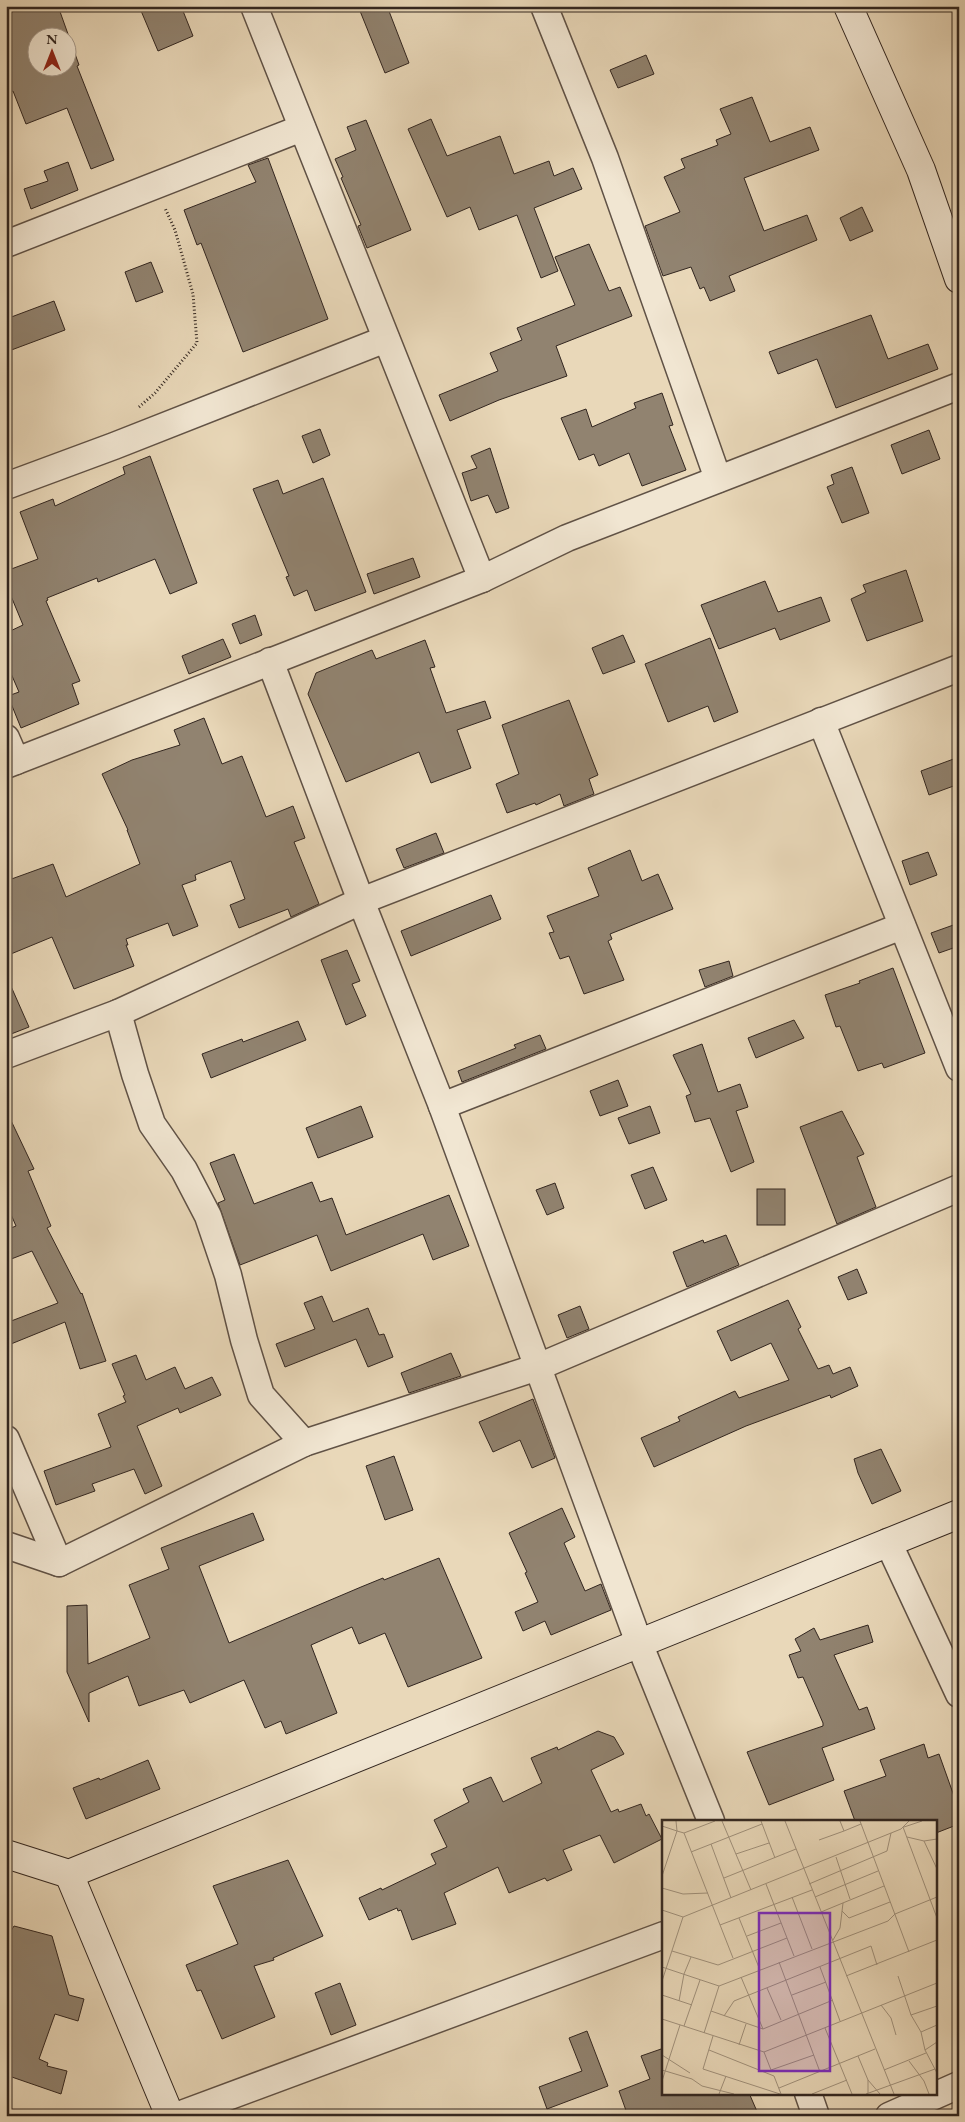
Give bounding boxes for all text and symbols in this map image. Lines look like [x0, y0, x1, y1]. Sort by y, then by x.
north arrow [28, 28, 78, 78]
text: N [46, 30, 58, 48]
inset map [662, 1820, 938, 2094]

